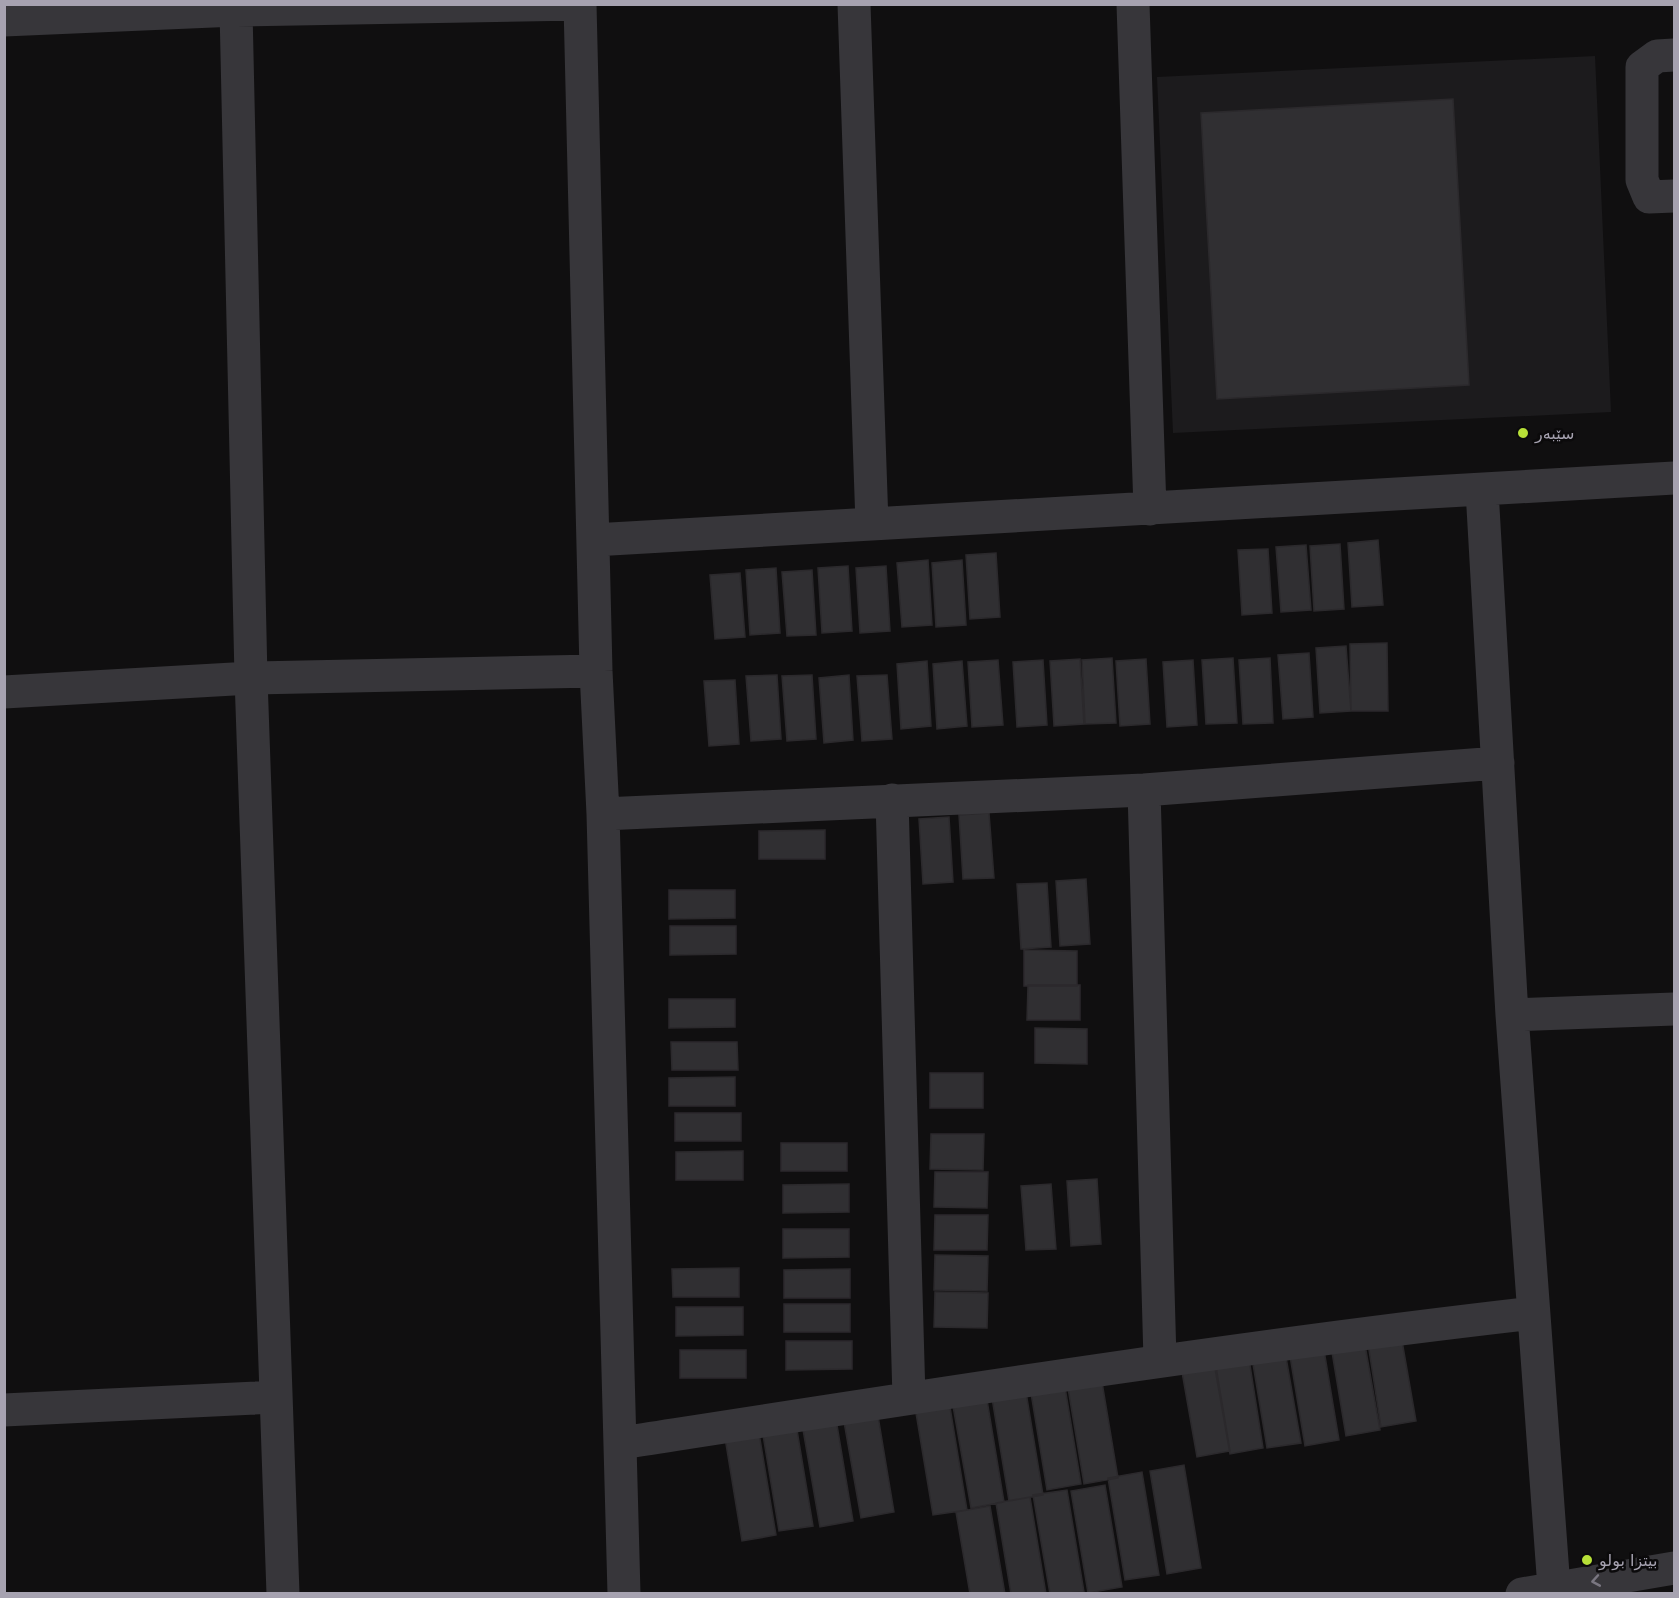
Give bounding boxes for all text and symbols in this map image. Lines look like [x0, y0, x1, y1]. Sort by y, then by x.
place label: سێبەر [1534, 424, 1574, 444]
marker: سێبەر [1516, 426, 1530, 440]
place label: بيتزا بولو [1598, 1551, 1657, 1571]
marker: بيتزا بولو [1580, 1553, 1594, 1567]
one-way arrow [1591, 1574, 1601, 1587]

